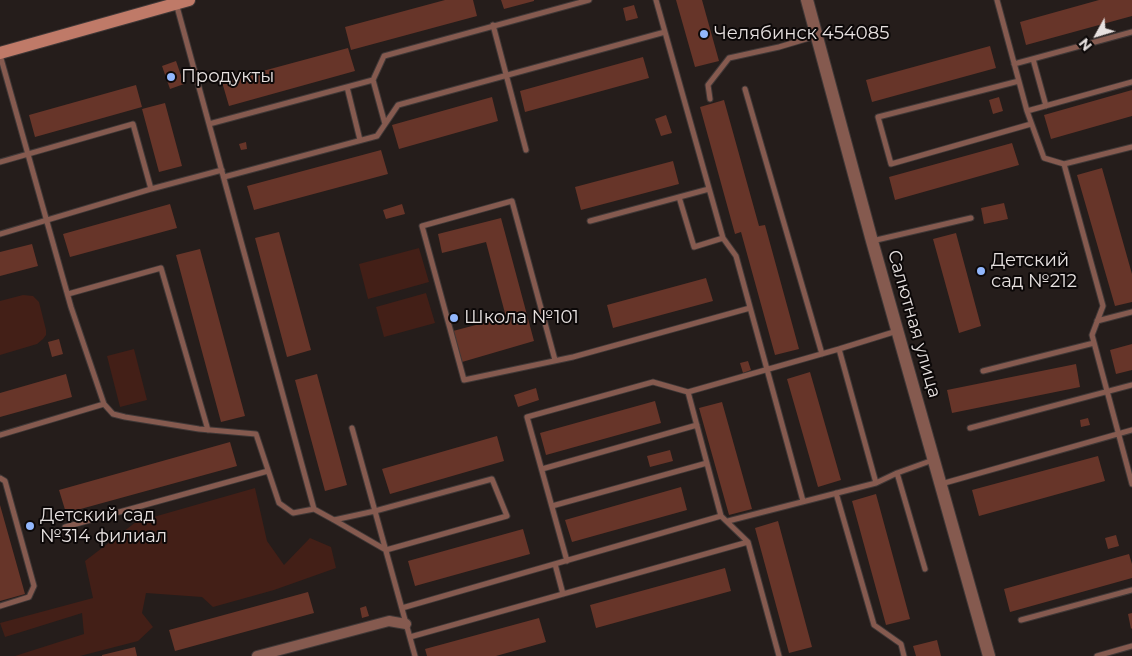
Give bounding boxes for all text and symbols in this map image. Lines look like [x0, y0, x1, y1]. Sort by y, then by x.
north arrow [1072, 10, 1122, 60]
place label: Челябинск 454085 [714, 23, 889, 45]
marker: Челябинск 454085 [698, 28, 710, 40]
text: N [1075, 34, 1096, 54]
place label: Продукты [181, 66, 274, 88]
marker: Продукты [165, 71, 177, 83]
street label: Салютная улица [883, 248, 945, 400]
place label: Детский сад №212 [991, 250, 1077, 292]
marker: Детский сад №212 [975, 265, 987, 277]
place label: Школа №101 [464, 307, 579, 329]
marker: Школа №101 [448, 312, 460, 324]
place label: Детский сад №314 филиал [40, 505, 167, 548]
marker: Детский сад №314 филиал [24, 520, 36, 532]

